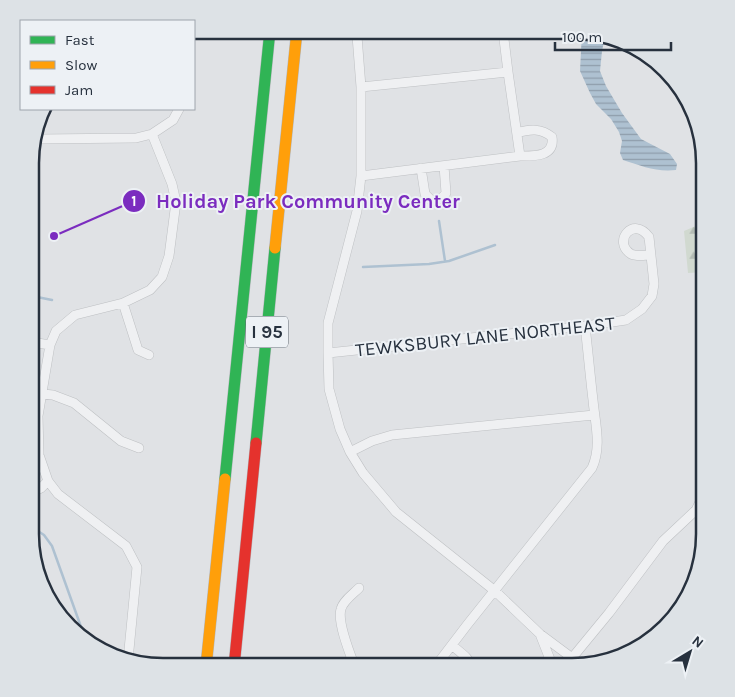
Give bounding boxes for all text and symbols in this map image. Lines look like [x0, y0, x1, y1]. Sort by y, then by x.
legend [20, 20, 195, 110]
scale bar [555, 20, 671, 52]
text: 100 m [562, 28, 602, 46]
text: Fast [65, 31, 95, 49]
text: Slow [65, 56, 97, 74]
text: Jam [65, 81, 93, 99]
callout: Holiday Park Community Center [121, 183, 470, 218]
text: Holiday Park Community Center [156, 190, 460, 213]
text: 1 [131, 192, 137, 210]
street label: TEWKSBURY LANE NORTHEAST [354, 312, 616, 362]
road number: I 95 [246, 316, 288, 348]
north arrow [665, 627, 715, 677]
text: N [689, 632, 707, 652]

